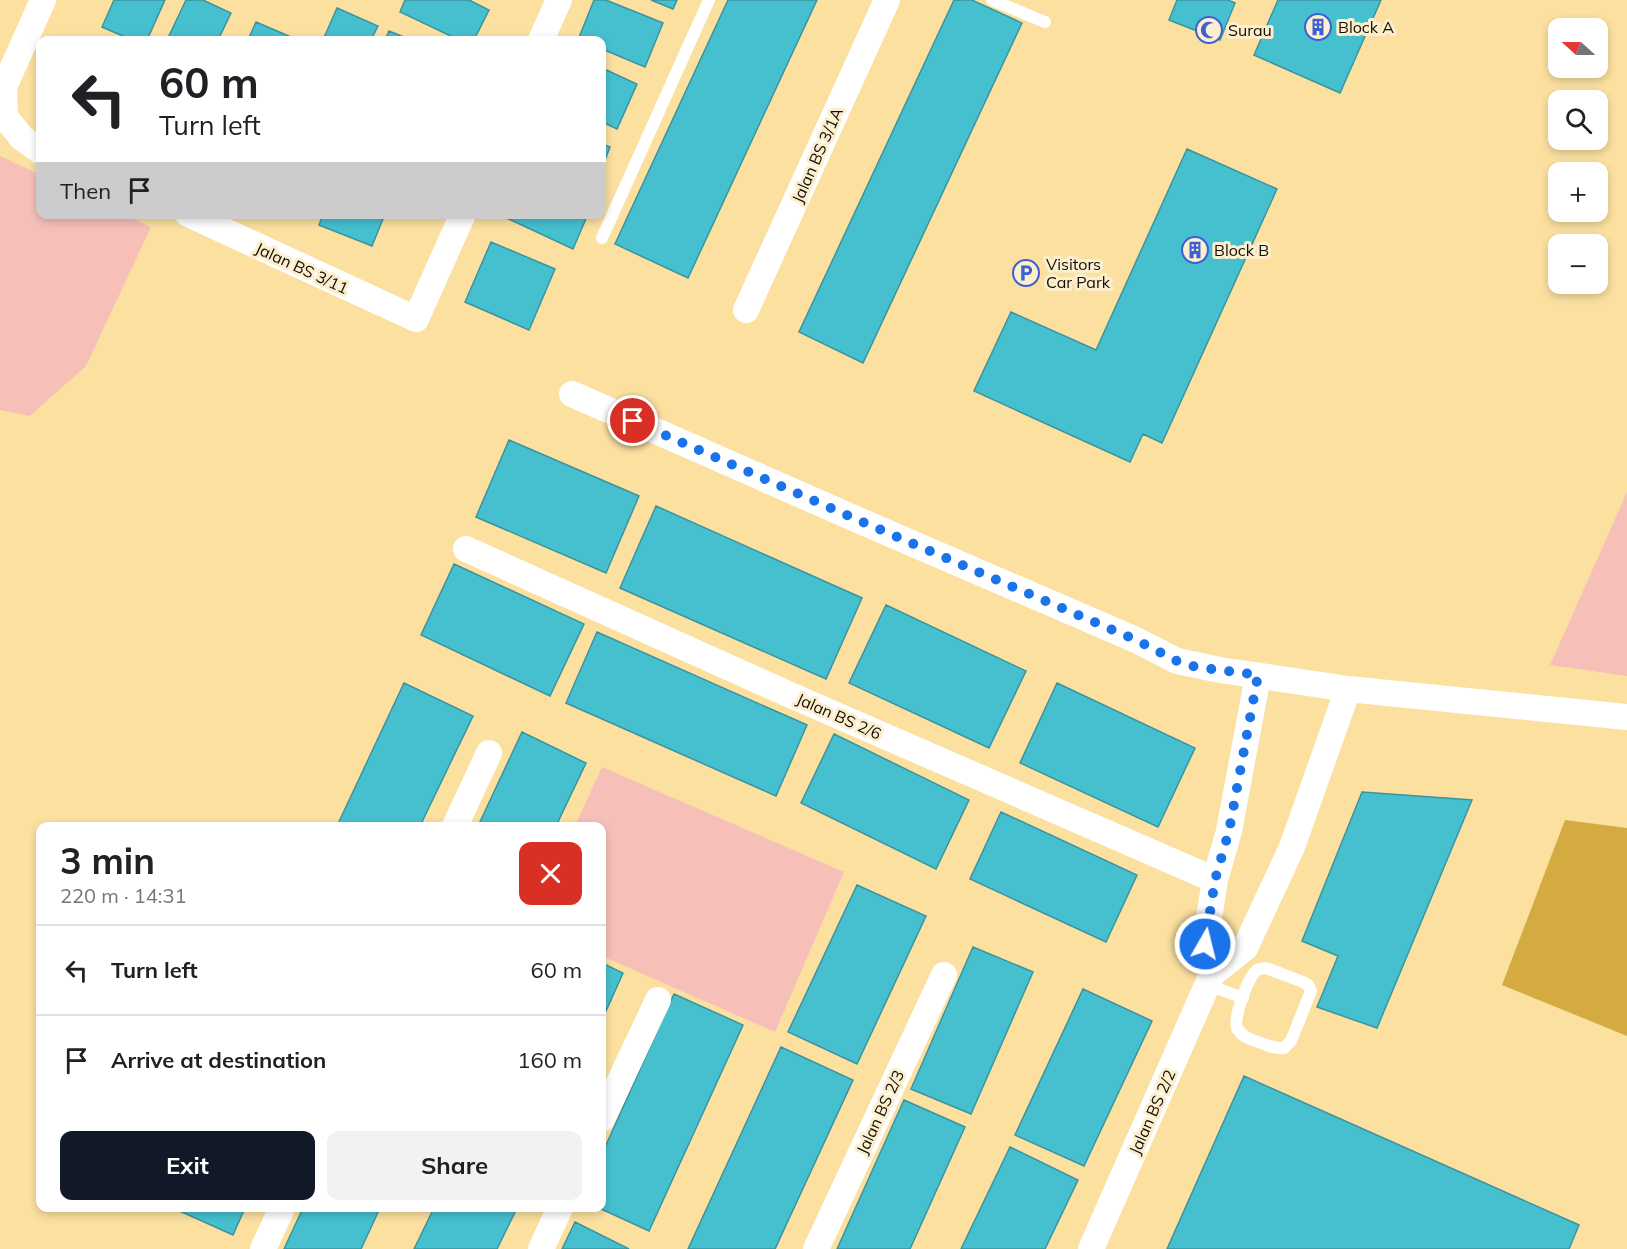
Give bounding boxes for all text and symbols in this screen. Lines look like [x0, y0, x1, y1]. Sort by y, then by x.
building icon: Block A [1303, 12, 1333, 42]
mosque icon: Surau [1194, 15, 1224, 45]
place label: Block A [1338, 17, 1394, 37]
north arrow [1548, 18, 1608, 78]
map controls [1548, 18, 1608, 294]
place label: Surau [1228, 20, 1272, 40]
text: 60 m [159, 56, 259, 109]
icon: left [60, 60, 138, 138]
button: search [1548, 90, 1608, 150]
street label: Jalan BS 3/1A [787, 104, 847, 206]
text: Turn left [159, 108, 261, 142]
button: + [1548, 162, 1608, 222]
icon: arrive [123, 174, 156, 207]
text: Then [60, 177, 111, 205]
button: − [1548, 234, 1608, 294]
building icon: Block B [1180, 235, 1210, 265]
street label: Jalan BS 3/11 [252, 238, 352, 298]
place label: Block B [1214, 240, 1269, 260]
place label: Visitors Car Park [1046, 254, 1111, 292]
parking icon: Visitors Car Park [1011, 258, 1041, 288]
pin [607, 395, 658, 446]
icon: arrive [616, 404, 649, 437]
street label: Jalan BS 2/6 [794, 688, 884, 744]
text: 3 min [60, 838, 155, 883]
button: close [519, 842, 582, 905]
text: 220 m · 14:31 [60, 883, 186, 908]
position arrow [1173, 912, 1237, 976]
icon: left [60, 954, 93, 987]
text: Turn left [111, 956, 198, 984]
text: 60 m [531, 956, 582, 984]
icon: arrive [60, 1044, 93, 1077]
text: Arrive at destination [111, 1046, 326, 1074]
text: 160 m [517, 1046, 582, 1074]
street label: Jalan BS 2/3 [852, 1067, 908, 1157]
street label: Jalan BS 2/2 [1124, 1067, 1180, 1157]
button: Exit [60, 1131, 315, 1200]
button: Share [327, 1131, 582, 1200]

